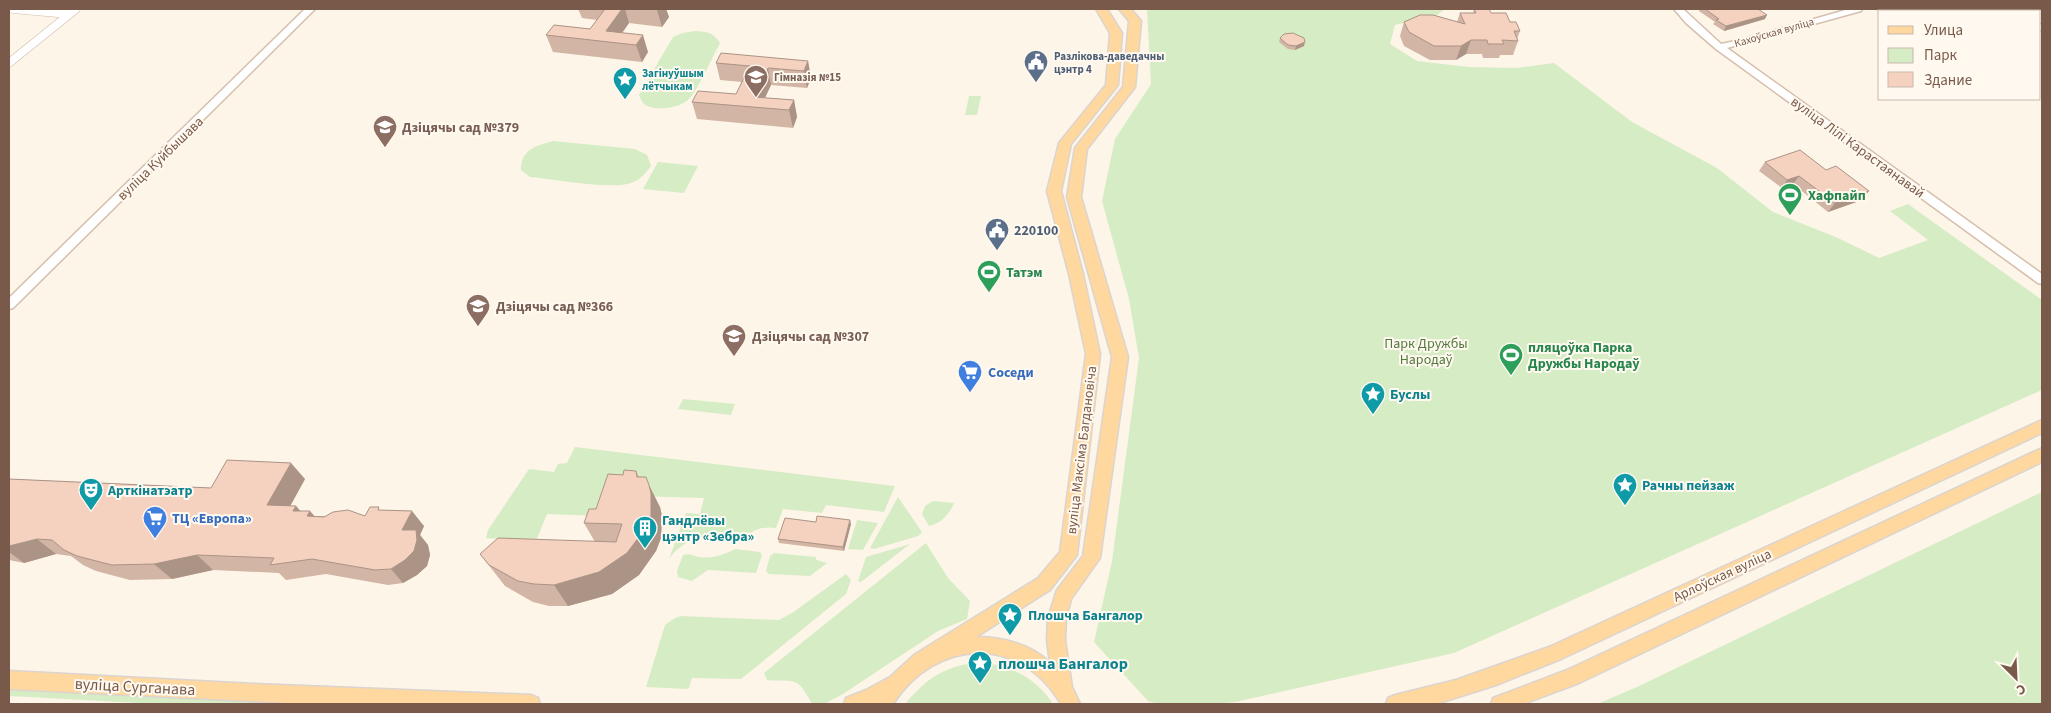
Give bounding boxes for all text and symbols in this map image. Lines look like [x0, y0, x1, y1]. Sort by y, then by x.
legend [1878, 10, 2041, 100]
street label: Кахоўская вуліца [1733, 14, 1816, 51]
text: Улица [1924, 20, 1963, 41]
text: Парк [1924, 45, 1958, 66]
public building icon: Разлікова-даведачны цэнтр 4 [1023, 49, 1049, 83]
place label: Разлікова-даведачны цэнтр 4 [1054, 49, 1164, 77]
school or university icon: Гімназія №15 [743, 64, 769, 98]
place icon: Загінуўшым лётчыкам [612, 66, 638, 100]
place label: Загінуўшым лётчыкам [642, 66, 704, 94]
place label: Гімназія №15 [774, 70, 841, 85]
text: Здание [1924, 70, 1972, 91]
street label: вуліца Лілі Карастаянавай [1786, 92, 1929, 203]
street label: вуліца Куйбышава [113, 112, 208, 205]
school or university icon: Дзіцячы сад №379 [372, 114, 398, 148]
place label: Дзіцячы сад №379 [402, 118, 519, 138]
sports icon: Хафпайп [1777, 182, 1803, 216]
place label: Хафпайп [1808, 186, 1866, 206]
public building icon: 220100 [984, 217, 1010, 251]
place label: 220100 [1014, 221, 1058, 241]
sports icon: Татэм [976, 259, 1002, 293]
place label: Татэм [1006, 263, 1043, 283]
school or university icon: Дзіцячы сад №366 [465, 293, 491, 327]
place label: Дзіцячы сад №366 [496, 297, 613, 317]
school or university icon: Дзіцячы сад №307 [721, 323, 747, 357]
place label: Дзіцячы сад №307 [752, 327, 869, 347]
park label: Парк Дружбы Народаў [1384, 334, 1468, 370]
place label: пляцоўка Парка Дружбы Народаў [1528, 338, 1640, 374]
sports icon: пляцоўка Парка Дружбы Народаў [1498, 342, 1524, 376]
supermarket icon: Соседи [957, 359, 983, 393]
place label: Соседи [988, 363, 1034, 383]
street label: вуліца Максіма Багдановіча [1062, 365, 1102, 536]
place icon: Буслы [1360, 381, 1386, 415]
place label: Буслы [1390, 385, 1430, 405]
place icon: Рачны пейзаж [1612, 472, 1638, 506]
place label: Рачны пейзаж [1642, 476, 1735, 496]
theatre icon: Арткінатэатр [78, 477, 104, 511]
place label: Арткінатэатр [107, 481, 193, 501]
supermarket icon: ТЦ «Европа» [142, 505, 168, 539]
place label: ТЦ «Европа» [172, 509, 252, 529]
place label: Гандлёвы цэнтр «Зебра» [662, 511, 755, 547]
building icon: Гандлёвы цэнтр «Зебра» [632, 515, 658, 549]
street label: Арлоўская вуліца [1670, 544, 1775, 607]
place icon: Плошча Бангалор [997, 602, 1023, 636]
place label: Плошча Бангалор [1028, 606, 1143, 626]
place icon: плошча Бангалор [967, 650, 993, 684]
place label: плошча Бангалор [998, 653, 1128, 675]
north arrow [1991, 653, 2041, 703]
street label: вуліца Сурганава [74, 673, 196, 701]
text: С [2013, 678, 2029, 700]

